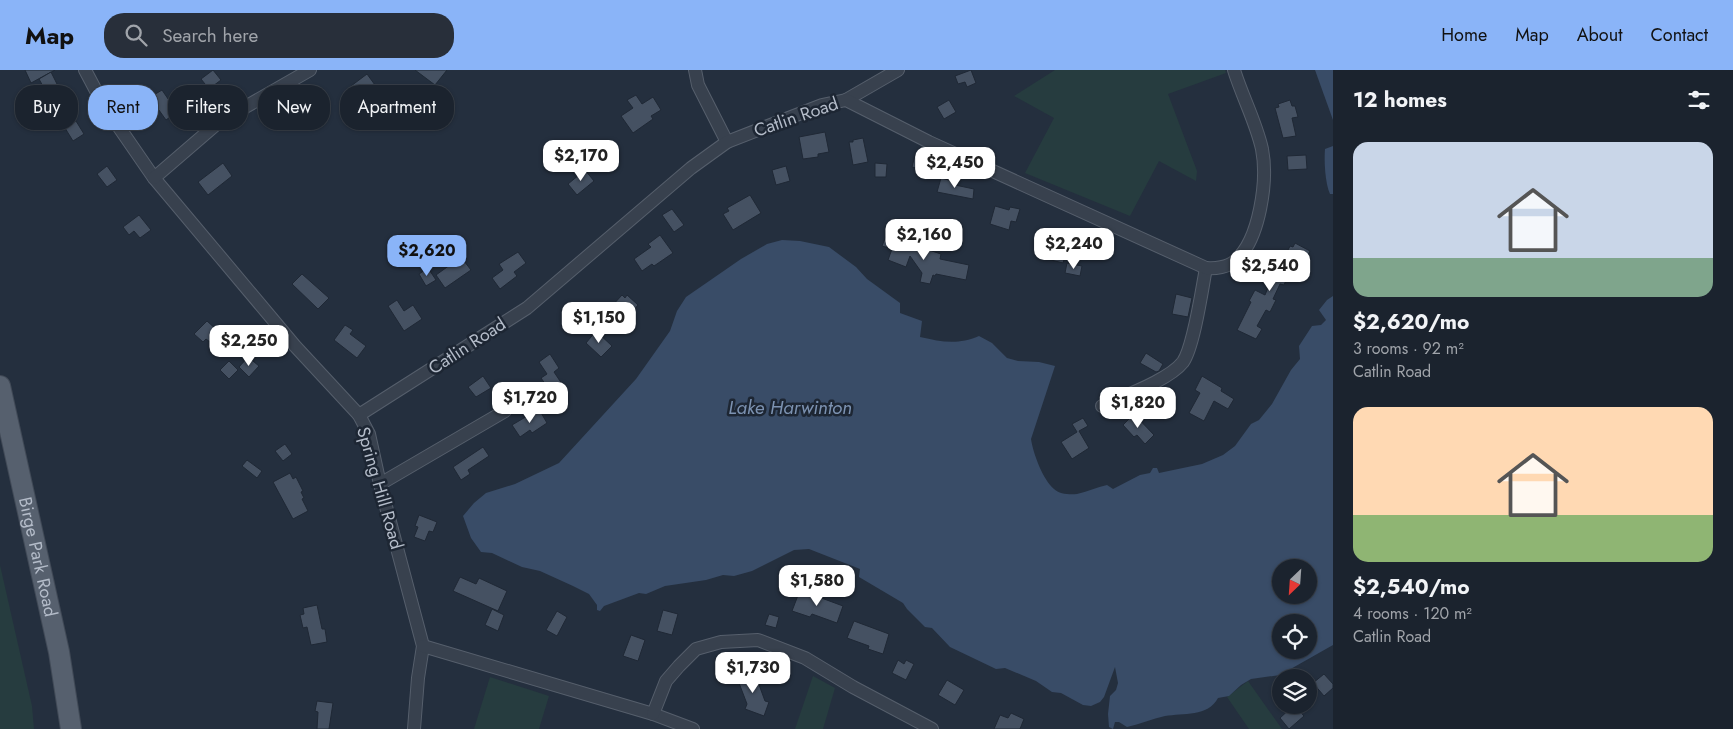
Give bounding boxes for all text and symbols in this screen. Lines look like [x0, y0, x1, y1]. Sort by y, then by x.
search box [104, 13, 454, 58]
text: Map [25, 18, 74, 53]
icon: search [122, 21, 150, 49]
text: Search here [162, 22, 258, 49]
text: Home [1441, 22, 1487, 48]
text: Map [1515, 22, 1549, 48]
text: About [1577, 22, 1622, 48]
text: Contact [1650, 22, 1708, 48]
chip: Buy [15, 85, 78, 130]
chip: Rent [88, 85, 158, 130]
chip: Filters [168, 85, 248, 130]
chip: New [258, 85, 330, 130]
chip: Apartment [340, 85, 454, 130]
text: 12 homes [1353, 85, 1447, 115]
icon: filters [1685, 86, 1713, 114]
street label: Catlin Road [750, 90, 842, 144]
pin: $2,170 [540, 140, 622, 182]
text: $2,170 [554, 144, 608, 167]
pin: $2,450 [914, 146, 996, 189]
text: $2,450 [926, 151, 984, 174]
icon: home [1488, 175, 1578, 265]
pin: $2,160 [883, 218, 965, 261]
text: $2,160 [896, 223, 952, 246]
pin: $2,240 [1033, 228, 1115, 270]
text: $2,240 [1045, 232, 1103, 255]
pin: $2,620 [386, 234, 468, 277]
text: $2,620 [398, 239, 456, 262]
pin: $2,540 [1229, 250, 1311, 292]
text: $2,540 [1241, 254, 1299, 277]
pin: $1,150 [558, 302, 640, 344]
text: $1,150 [573, 306, 625, 329]
text: $2,620/mo [1353, 307, 1469, 337]
street label: Catlin Road [423, 311, 511, 381]
pin: $2,250 [208, 324, 290, 367]
text: $2,250 [220, 329, 278, 352]
text: 3 rooms · 92 m² [1353, 337, 1464, 360]
text: Catlin Road [1353, 360, 1431, 383]
pin: $1,720 [489, 382, 571, 424]
text: $1,720 [503, 386, 557, 409]
pin: $1,820 [1097, 386, 1179, 429]
text: $1,820 [1111, 391, 1165, 414]
water label: Lake Harwinton [728, 394, 852, 421]
street label: Spring Hill Road [350, 424, 410, 552]
icon: home [1488, 440, 1578, 530]
street label: Birge Park Road [12, 494, 64, 619]
north arrow [1272, 559, 1318, 604]
map controls [1272, 559, 1317, 714]
pin: $1,580 [776, 564, 858, 607]
text: $1,580 [790, 569, 844, 592]
text: $2,540/mo [1353, 572, 1470, 602]
text: 4 rooms · 120 m² [1353, 602, 1472, 625]
button: locate [1272, 614, 1317, 659]
text: Catlin Road [1353, 625, 1431, 648]
pin: $1,730 [712, 652, 794, 694]
text: $1,730 [726, 656, 780, 679]
button: layers [1272, 669, 1317, 714]

